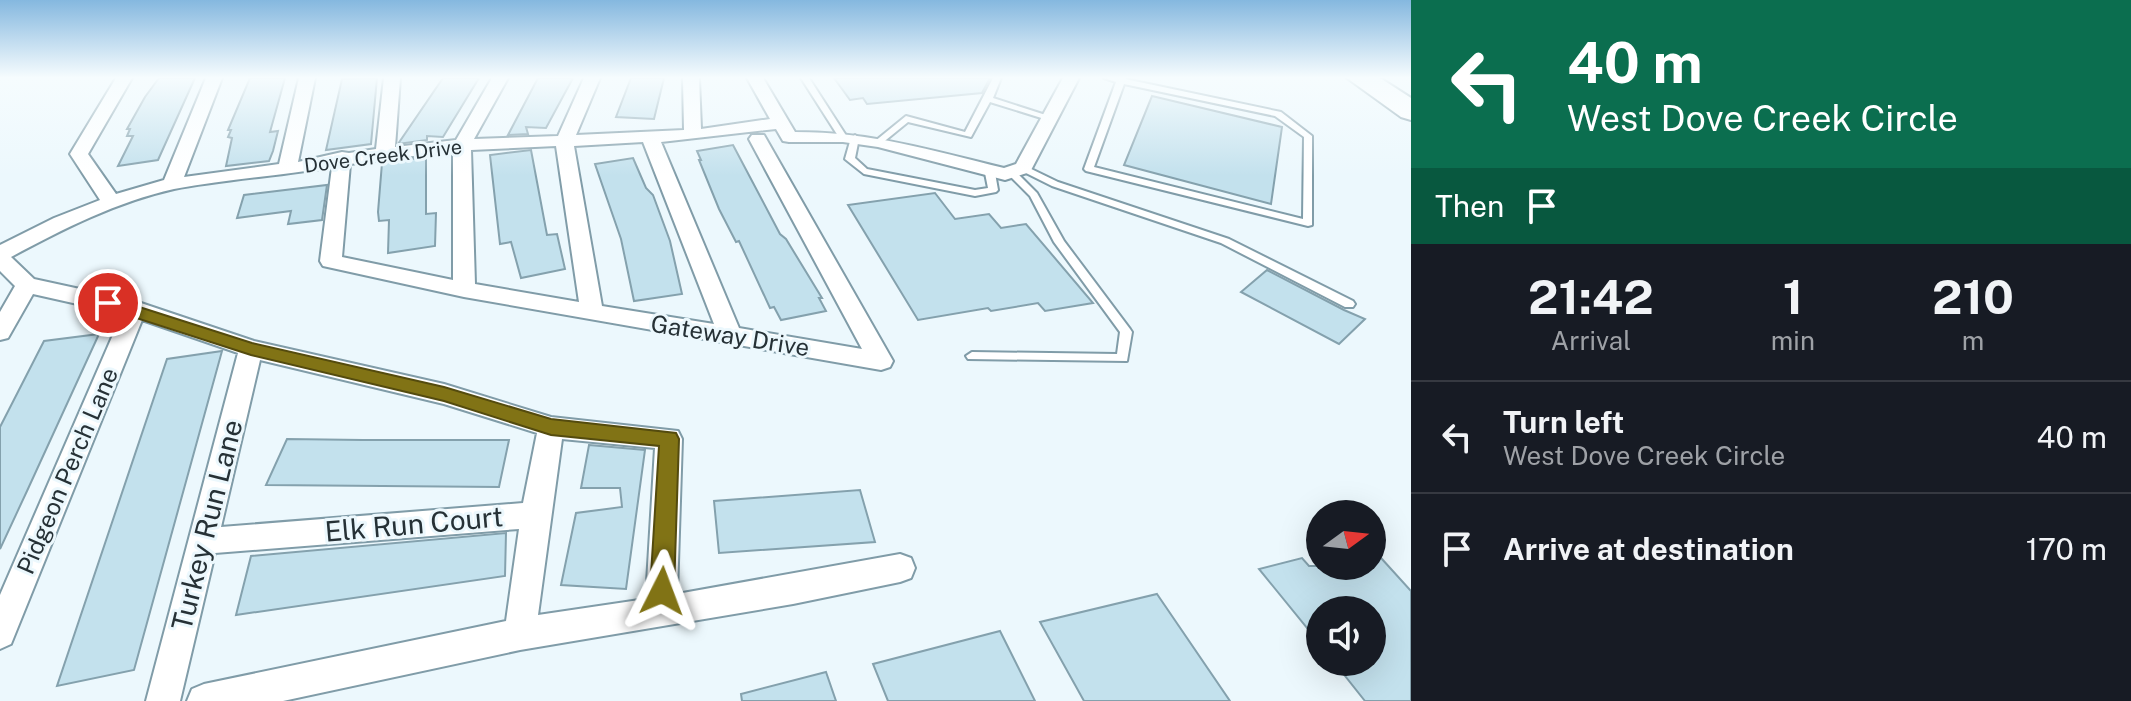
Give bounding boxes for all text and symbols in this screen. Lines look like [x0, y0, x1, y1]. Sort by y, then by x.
text: 40 m [1567, 30, 1703, 96]
icon: left [1435, 32, 1539, 136]
text: West Dove Creek Circle [1567, 97, 1958, 139]
street label: Dove Creek Drive [303, 134, 463, 178]
icon: arrive [1520, 184, 1564, 228]
text: Then [1435, 188, 1504, 224]
text: 21:42 [1528, 268, 1654, 325]
text: 1 [1783, 268, 1803, 325]
text: 210 [1932, 268, 2014, 325]
pin [74, 269, 142, 337]
icon: arrive [86, 281, 130, 325]
street label: Gateway Drive [649, 309, 811, 361]
text: Arrival [1551, 325, 1631, 356]
text: min [1771, 325, 1815, 356]
text: m [1962, 325, 1984, 356]
street label: Pidgeon Perch Lane [11, 363, 123, 578]
text: Turn left [1503, 404, 1624, 440]
icon: left [1435, 415, 1479, 459]
street label: Turkey Run Lane [164, 416, 249, 634]
text: 40 m [2037, 419, 2107, 455]
text: West Dove Creek Circle [1503, 440, 1785, 471]
street label: Elk Run Court [323, 499, 504, 548]
north arrow [1306, 500, 1386, 580]
map controls [1306, 500, 1386, 676]
icon: arrive [1435, 527, 1479, 571]
text: Arrive at destination [1503, 531, 1794, 567]
text: 170 m [2026, 531, 2107, 567]
position arrow [620, 549, 704, 633]
button: sound [1306, 596, 1386, 676]

